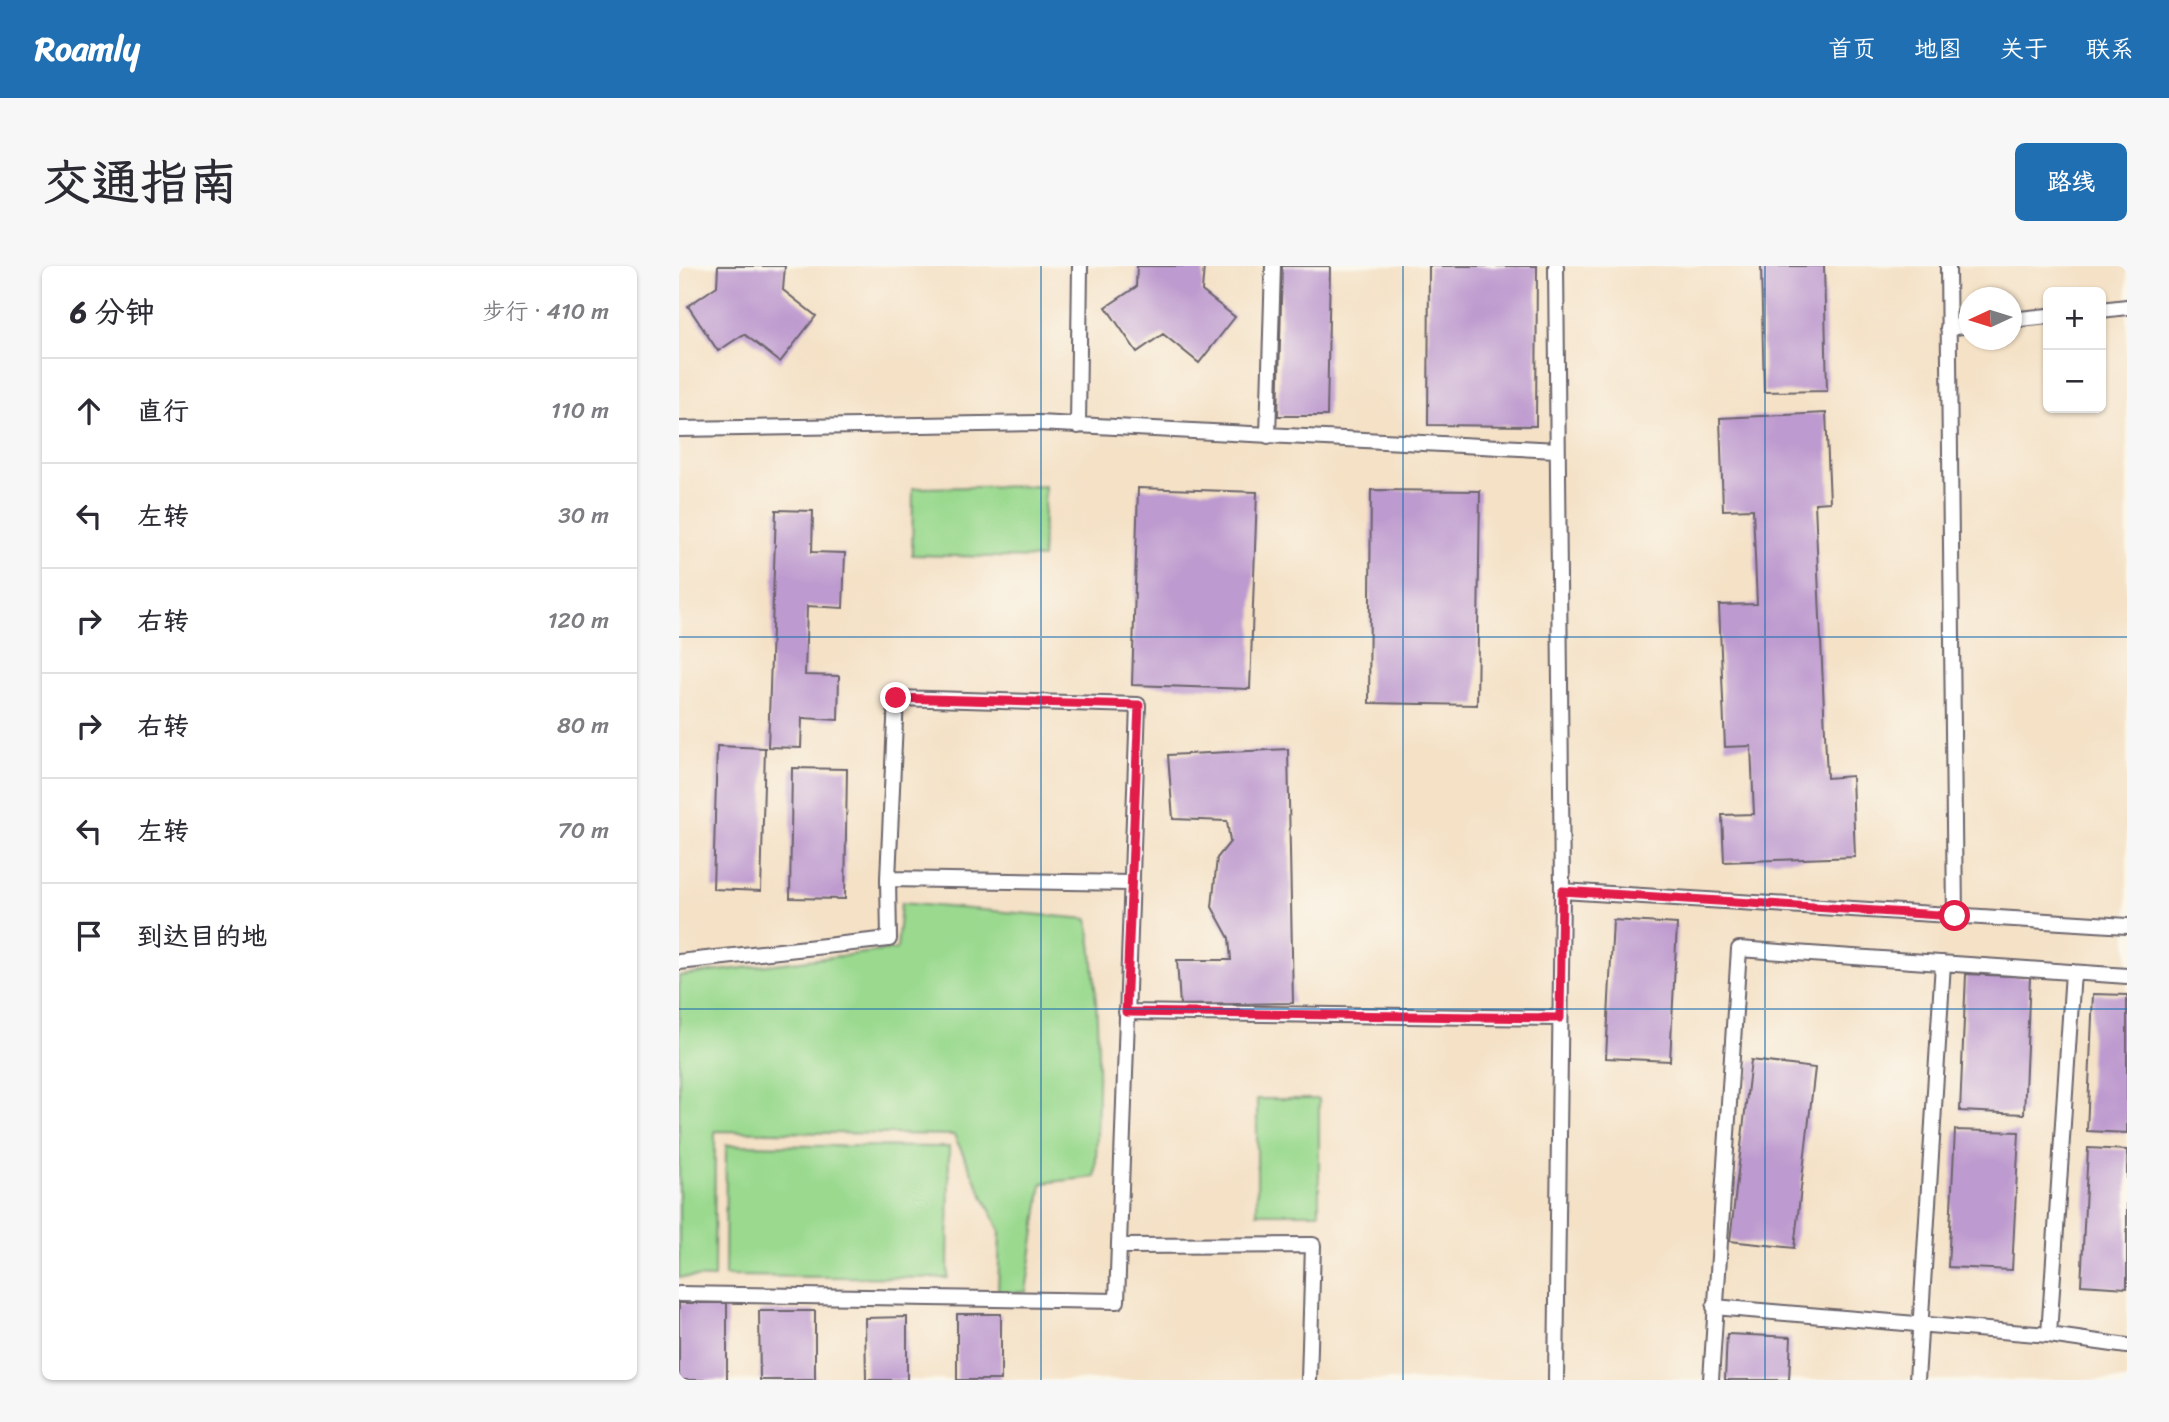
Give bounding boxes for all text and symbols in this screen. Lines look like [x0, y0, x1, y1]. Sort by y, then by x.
text: Roamly [35, 20, 140, 78]
text: 首页 [1828, 28, 1876, 70]
text: 地图 [1914, 28, 1962, 70]
text: 关于 [2000, 28, 2048, 70]
text: 联系 [2086, 28, 2134, 70]
text: 交通指南 [42, 139, 238, 226]
button: 路线 [2015, 143, 2127, 221]
text: 6 分钟 [70, 285, 155, 339]
north arrow [1959, 287, 2022, 350]
map controls [2043, 287, 2106, 413]
button: + [2043, 287, 2106, 350]
text: 步行 · 410 m [482, 291, 609, 332]
button: − [2043, 350, 2106, 413]
text: 直行 [137, 388, 189, 434]
text: 110 m [551, 390, 609, 431]
icon: ahead [70, 392, 108, 430]
text: 左转 [137, 493, 189, 539]
text: 30 m [558, 495, 609, 536]
icon: left [70, 497, 108, 535]
text: 右转 [137, 598, 189, 644]
text: 120 m [548, 600, 609, 641]
icon: right [70, 602, 108, 640]
route end [880, 682, 911, 713]
text: 右转 [137, 703, 189, 749]
text: 80 m [557, 705, 609, 746]
icon: right [70, 707, 108, 745]
text: 左转 [137, 808, 189, 854]
text: 70 m [558, 810, 609, 851]
icon: left [70, 812, 108, 850]
route start [1939, 900, 1970, 931]
text: 到达目的地 [137, 913, 267, 959]
icon: arrive [70, 917, 108, 955]

